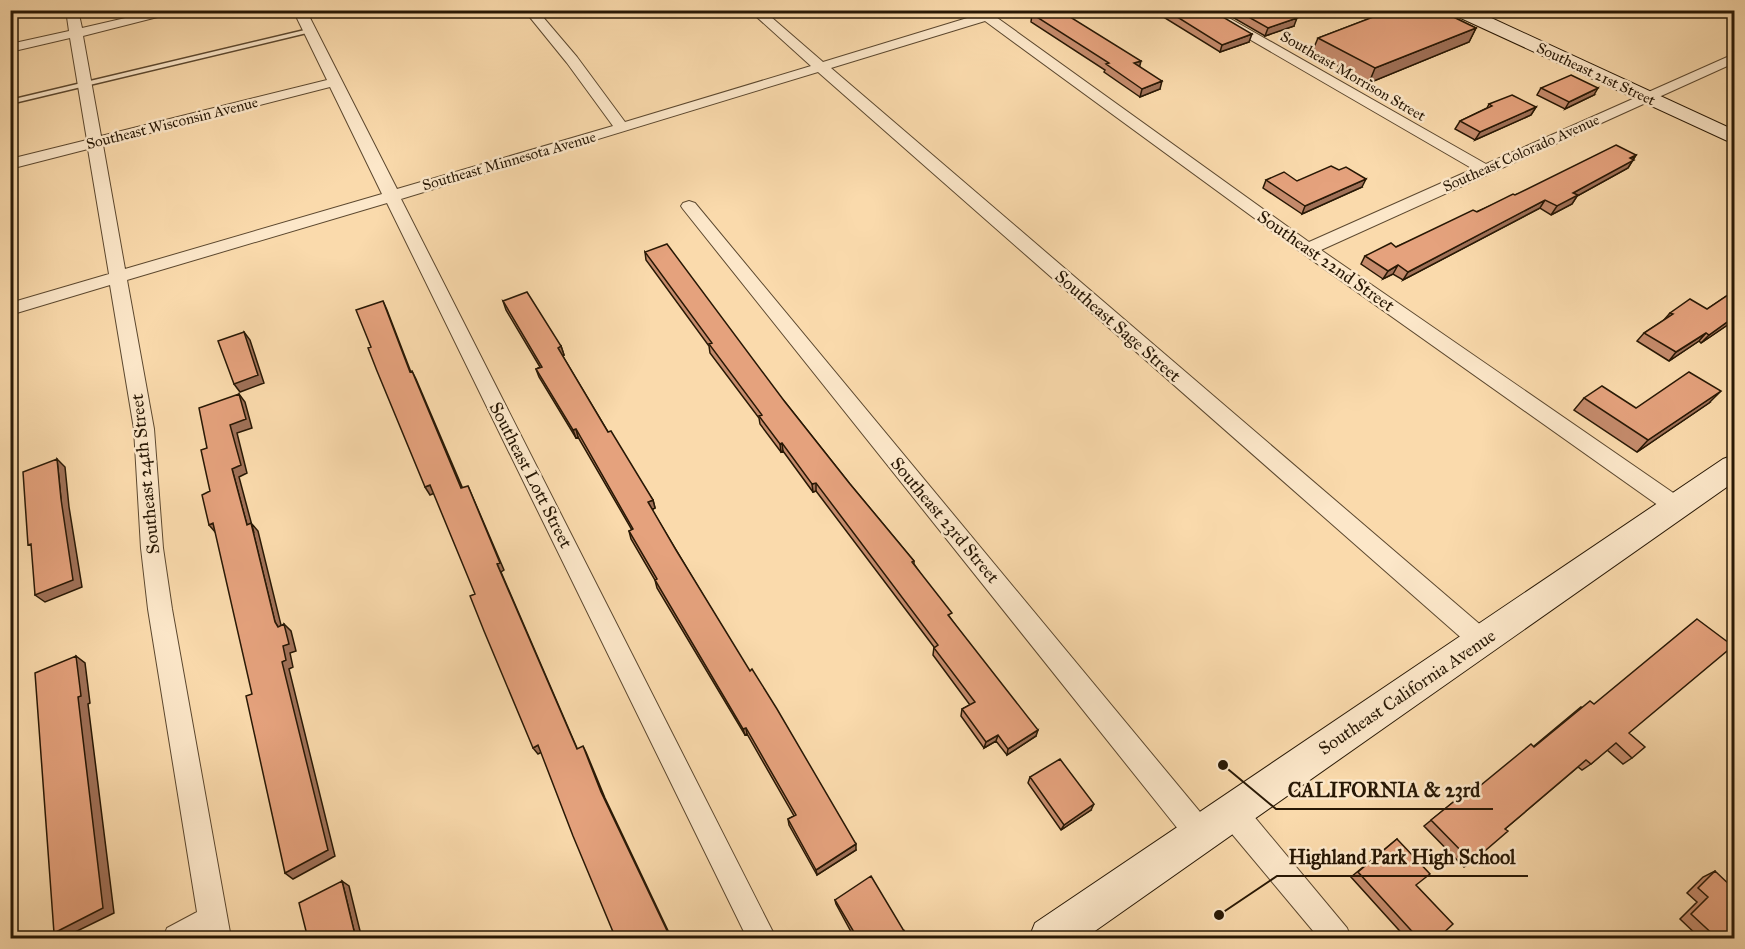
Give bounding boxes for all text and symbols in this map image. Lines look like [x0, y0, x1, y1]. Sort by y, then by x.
street label: Southeast Morrison Street [1277, 27, 1429, 125]
street label: Southeast 21st Street [1534, 39, 1659, 110]
street label: Southeast Wisconsin Avenue [84, 93, 260, 153]
street label: Southeast Colorado Avenue [1440, 110, 1602, 196]
street label: Southeast Minnesota Avenue [420, 128, 598, 194]
street label: Southeast 22nd Street [1253, 205, 1399, 317]
street label: Southeast Sage Street [1050, 265, 1186, 388]
street label: Southeast 24th Street [126, 392, 164, 555]
street label: Southeast Lott Street [485, 398, 578, 552]
street label: Southeast 23rd Street [886, 453, 1005, 588]
street label: Southeast California Avenue [1314, 624, 1500, 760]
callout: CALIFORNIA & 23rd [1276, 771, 1493, 809]
text: CALIFORNIA & 23rd [1288, 778, 1481, 803]
callout: Highland Park High School [1277, 838, 1528, 876]
text: Highland Park High School [1288, 845, 1516, 870]

